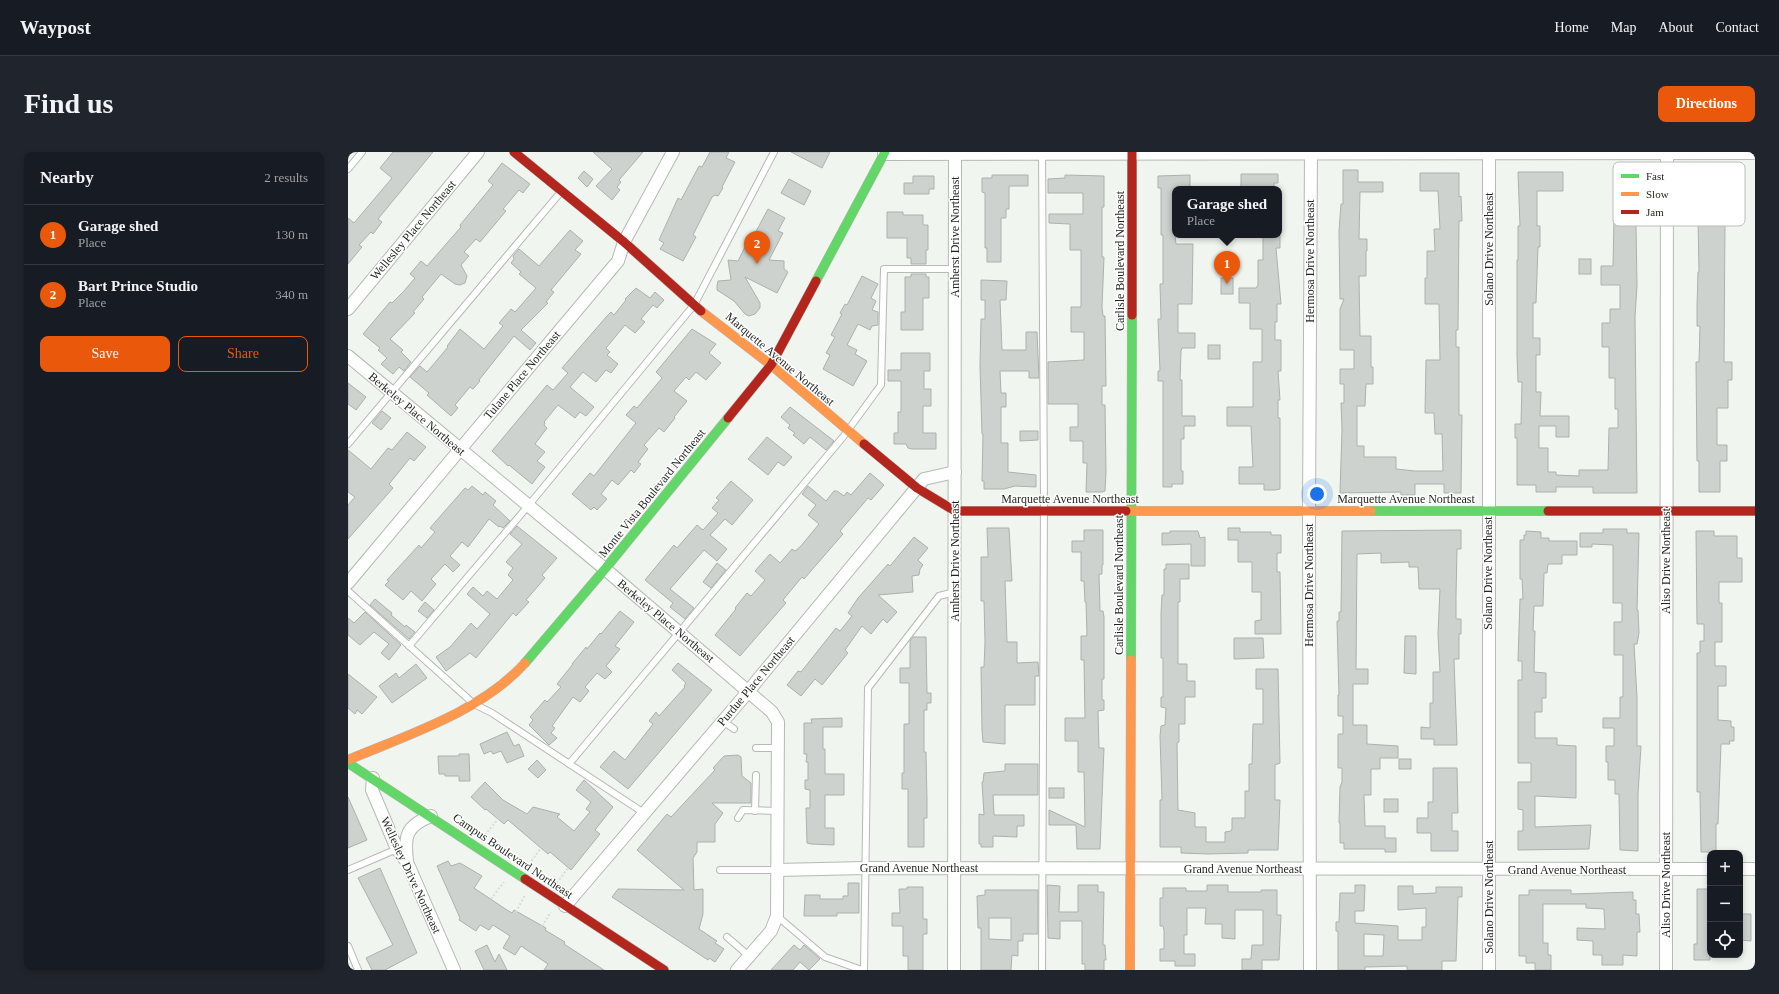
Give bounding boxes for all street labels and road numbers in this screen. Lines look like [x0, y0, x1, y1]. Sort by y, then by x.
street label: Amherst Drive Northeast [948, 176, 962, 298]
street label: Wellesley Place Northeast [367, 177, 459, 283]
street label: Carlisle Boulevard Northeast [1113, 190, 1127, 331]
street label: Solano Drive Northeast [1482, 192, 1496, 306]
street label: Hermosa Drive Northeast [1303, 199, 1317, 323]
street label: Marquette Avenue Northeast [723, 309, 838, 409]
street label: Tulane Place Northeast [481, 327, 564, 422]
street label: Berkeley Place Northeast [366, 369, 469, 459]
street label: Monte Vista Boulevard Northeast [596, 425, 709, 560]
street label: Marquette Avenue Northeast [1001, 492, 1140, 506]
street label: Marquette Avenue Northeast [1337, 492, 1476, 506]
street label: Amherst Drive Northeast [948, 500, 962, 622]
street label: Aliso Drive Northeast [1659, 507, 1673, 614]
street label: Carlisle Boulevard Northeast [1112, 514, 1126, 655]
street label: Solano Drive Northeast [1481, 516, 1495, 630]
street label: Hermosa Drive Northeast [1302, 523, 1316, 647]
street label: Berkeley Place Northeast [615, 576, 718, 666]
street label: Purdue Place Northeast [714, 633, 798, 729]
street label: Campus Boulevard Northeast [450, 810, 576, 902]
street label: Wellesley Drive Northeast [378, 814, 444, 936]
street label: Aliso Drive Northeast [1659, 831, 1673, 938]
street label: Solano Drive Northeast [1482, 840, 1496, 954]
street label: Grand Avenue Northeast [860, 861, 979, 875]
street label: Grand Avenue Northeast [1184, 862, 1303, 876]
street label: Grand Avenue Northeast [1508, 863, 1627, 877]

